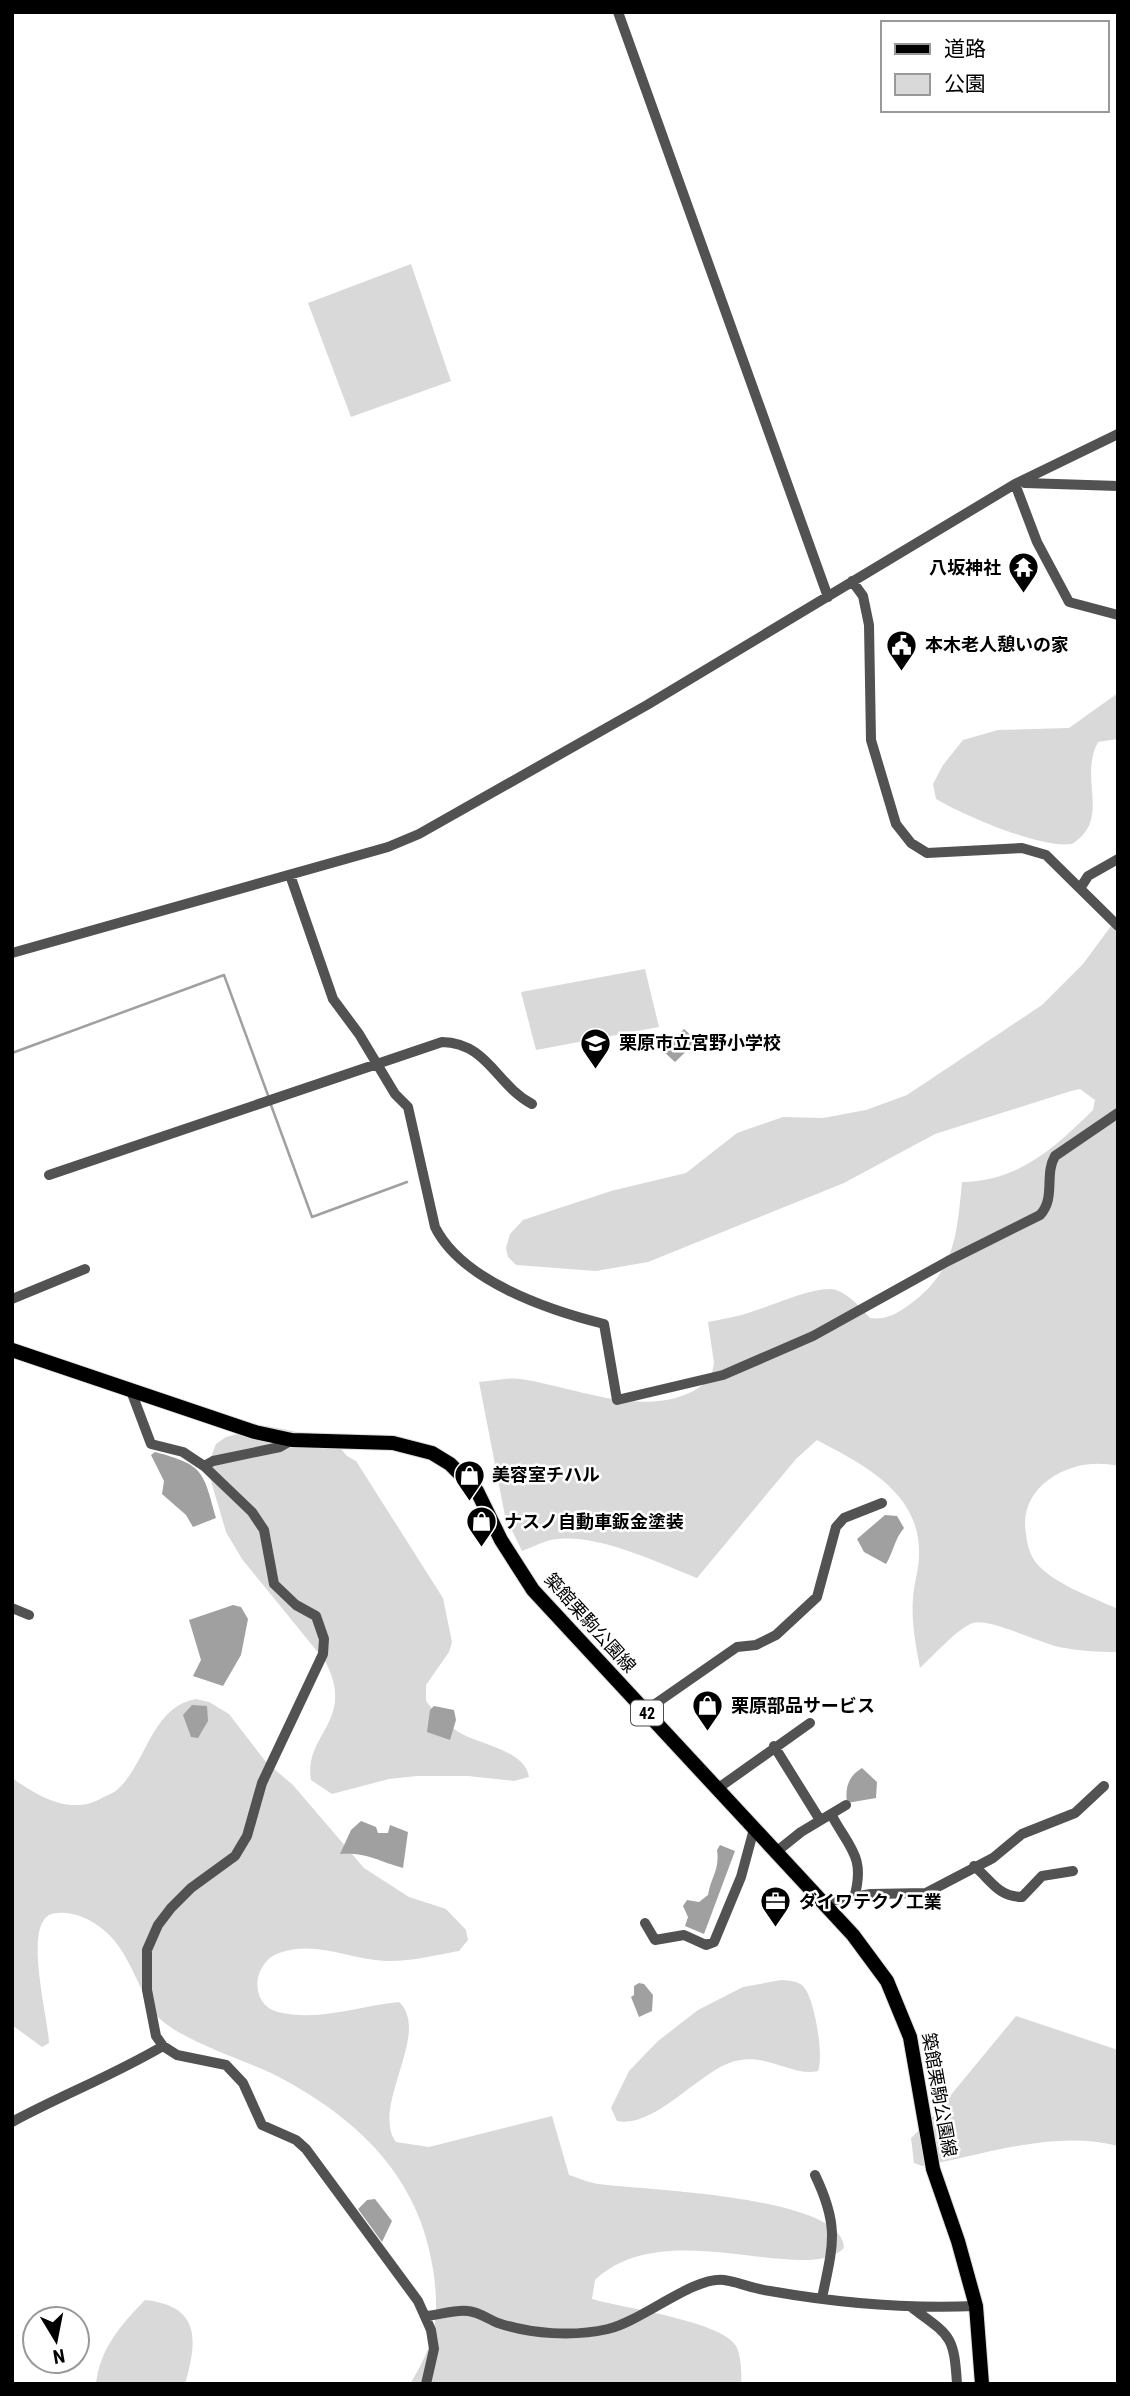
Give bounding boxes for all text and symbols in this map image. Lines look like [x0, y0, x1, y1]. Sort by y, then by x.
legend [881, 21, 1109, 112]
text: 道路 [944, 37, 986, 61]
text: 公園 [944, 72, 986, 96]
temple icon: 八坂神社 [1007, 551, 1041, 595]
place label: 八坂神社 [929, 557, 1001, 578]
public building icon: 本木老人憩いの家 [885, 628, 919, 672]
place label: 本木老人憩いの家 [925, 634, 1069, 655]
school or university icon: 栗原市立宮野小学校 [579, 1026, 613, 1070]
place label: 栗原市立宮野小学校 [619, 1032, 781, 1053]
shop icon: 美容室チハル [452, 1458, 486, 1502]
place label: 美容室チハル [492, 1464, 600, 1485]
shop icon: ナスノ自動車鈑金塗装 [464, 1505, 498, 1549]
place label: ナスノ自動車鈑金塗装 [504, 1511, 684, 1532]
street label: 築館栗駒公園線 [540, 1569, 640, 1677]
shop icon: 栗原部品サービス [691, 1689, 725, 1733]
place label: 栗原部品サービス [731, 1695, 875, 1716]
road number: 42 [631, 1700, 663, 1726]
office icon: ダイワテクノ工業 [759, 1885, 793, 1929]
place label: ダイワテクノ工業 [799, 1891, 942, 1912]
street label: 築館栗駒公園線 [918, 2031, 961, 2159]
north arrow [21, 2305, 91, 2375]
text: N [51, 2344, 67, 2369]

